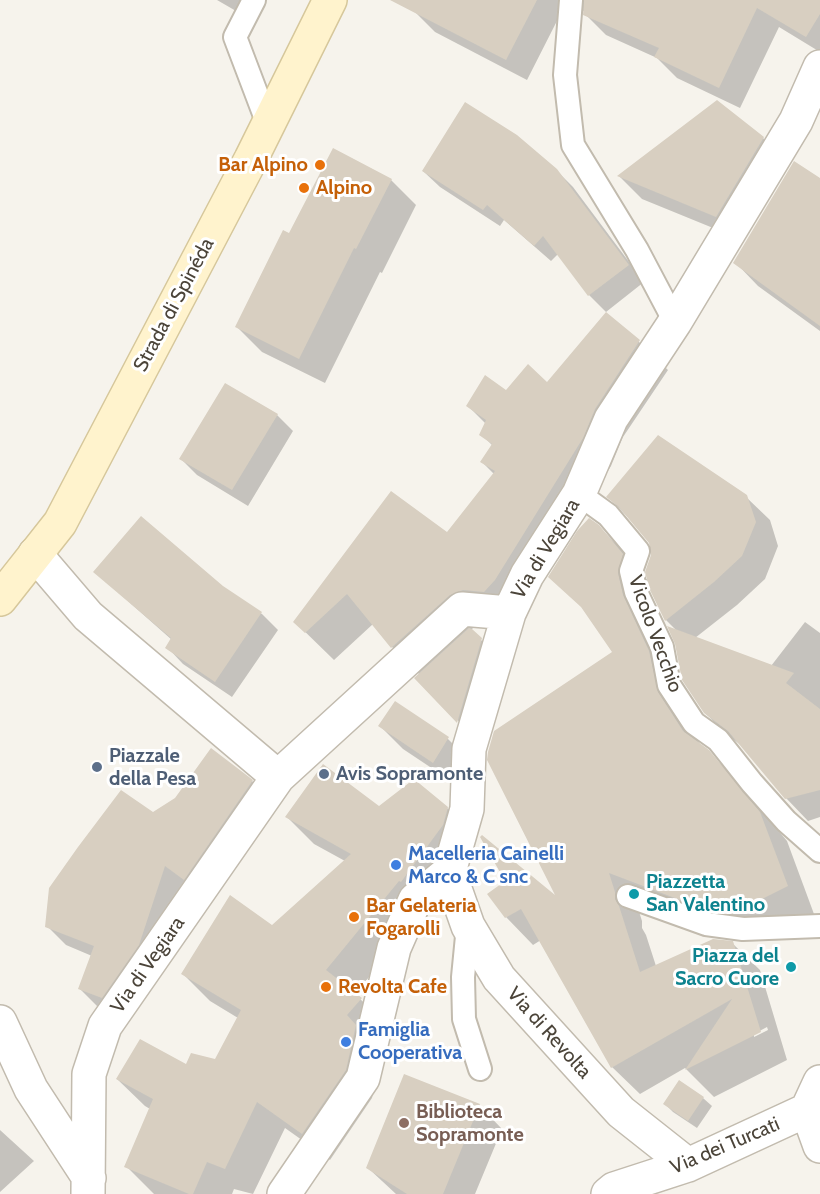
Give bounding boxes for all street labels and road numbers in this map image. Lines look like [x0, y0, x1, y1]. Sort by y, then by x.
street label: Strada di Spinéda [129, 234, 219, 376]
street label: Via di Vegiara [507, 495, 585, 603]
street label: Vicolo Vecchio [623, 572, 687, 696]
street label: Via di Vegiara [106, 912, 190, 1018]
street label: Via di Revolta [502, 982, 596, 1084]
street label: Via dei Turcati [667, 1112, 783, 1180]

